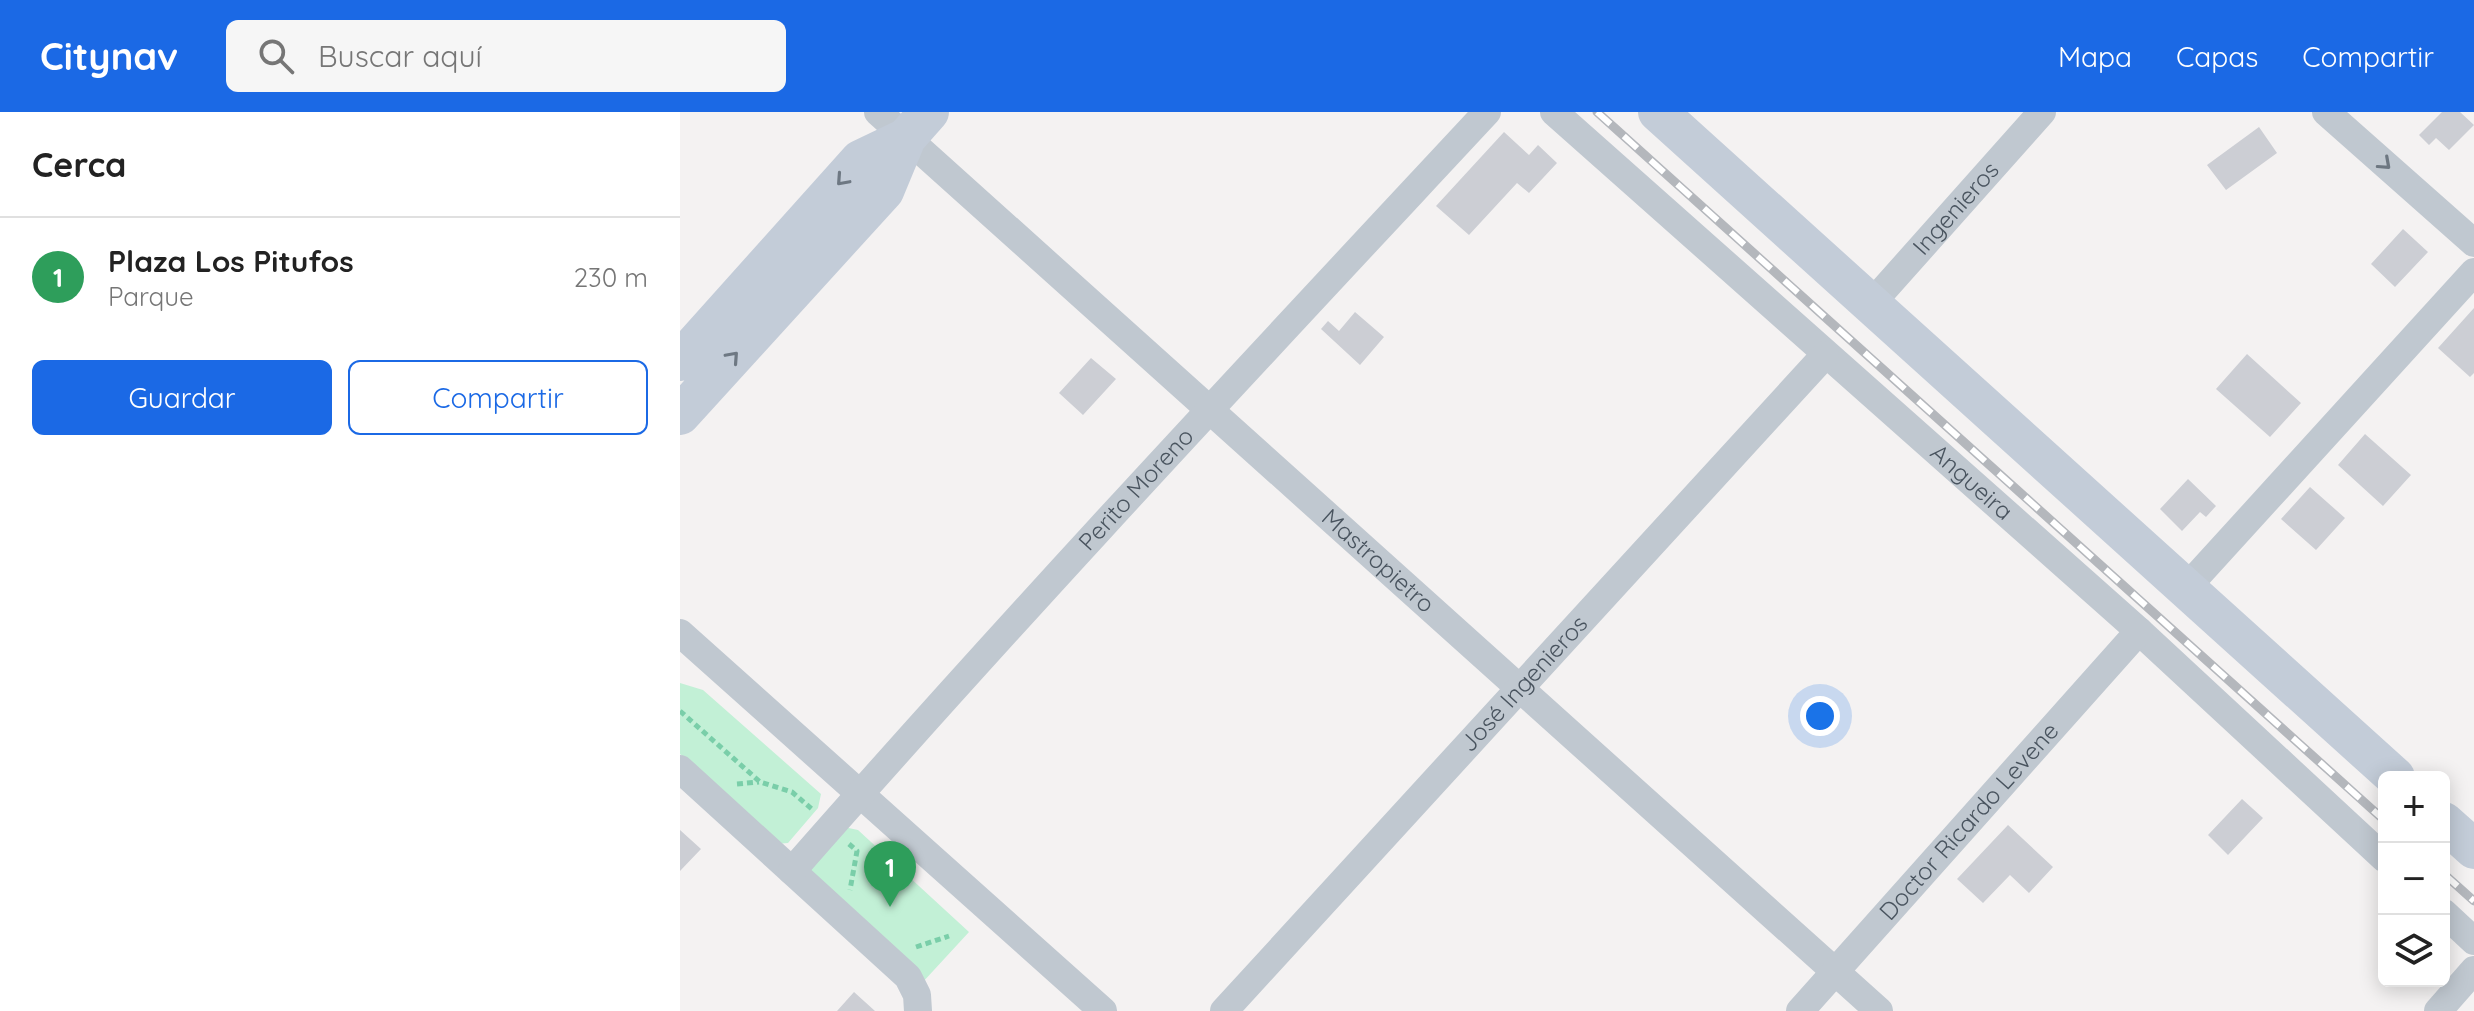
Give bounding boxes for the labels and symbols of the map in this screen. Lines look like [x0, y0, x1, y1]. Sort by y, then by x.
one-way arrow [2375, 154, 2390, 168]
street label: Ingenieros [1906, 155, 2005, 261]
one-way arrow [837, 170, 852, 185]
one-way arrow [723, 352, 738, 366]
street label: Perito Moreno [1072, 421, 1199, 556]
street label: Angueira [1925, 437, 2019, 526]
street label: Mastropietro [1316, 502, 1441, 619]
street label: José Ingenieros [1453, 608, 1593, 757]
your location [1800, 696, 1840, 736]
street label: Doctor Ricardo Levene [1872, 716, 2064, 926]
pin: 1 [864, 841, 916, 907]

